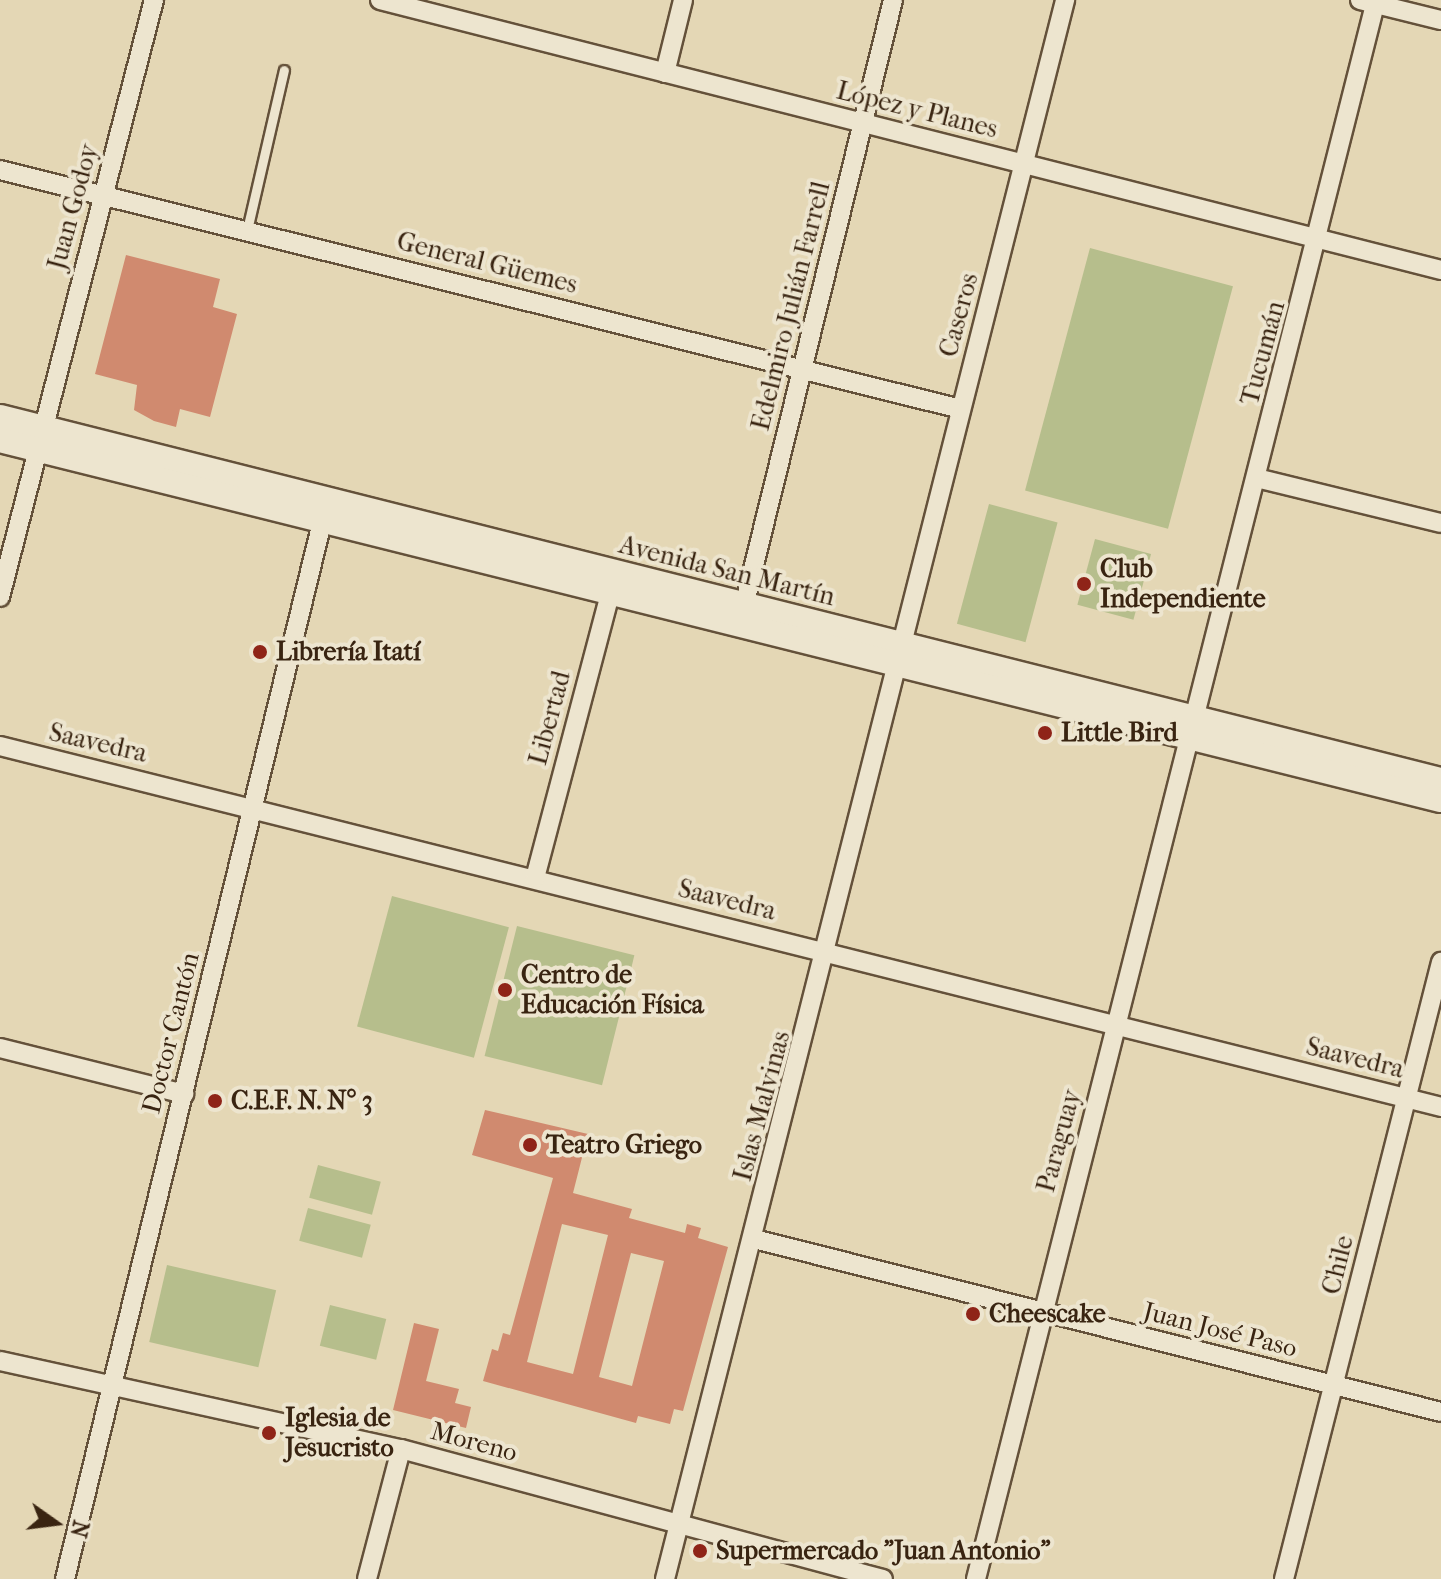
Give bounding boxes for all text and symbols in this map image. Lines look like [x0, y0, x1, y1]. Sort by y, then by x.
street label: López y Planes [833, 75, 1001, 145]
street label: Juan Godoy [41, 141, 105, 273]
street label: Edelmiro Julián Farrell [745, 178, 837, 434]
street label: General Güemes [394, 226, 580, 300]
street label: Caseros [933, 270, 985, 360]
street label: Tucumán [1234, 298, 1292, 408]
street label: Avenida San Martín [616, 529, 838, 613]
place label: Club Independiente [1100, 553, 1266, 614]
marker: Club Independiente [1075, 575, 1093, 593]
place label: Librería Itatí [276, 636, 421, 668]
marker: Librería Itatí [251, 643, 269, 661]
street label: Libertad [522, 667, 578, 769]
street label: Saavedra [46, 717, 150, 769]
place label: Little Bird [1061, 717, 1178, 749]
marker: Little Bird [1036, 724, 1054, 742]
street label: Saavedra [675, 873, 779, 927]
street label: Doctor Cantón [136, 949, 206, 1117]
place label: Centro de Educación Física [521, 959, 704, 1020]
marker: Centro de Educación Física [496, 981, 514, 999]
street label: Islas Malvinas [727, 1028, 797, 1184]
street label: Saavedra [1303, 1031, 1407, 1085]
place label: C.E.F. N. N° 3 [231, 1085, 373, 1117]
street label: Paraguay [1030, 1086, 1088, 1196]
marker: C.E.F. N. N° 3 [206, 1092, 224, 1110]
place label: Teatro Griego [546, 1129, 702, 1161]
marker: Teatro Griego [521, 1136, 539, 1154]
street label: Chile [1316, 1232, 1360, 1298]
street label: Juan José Paso [1140, 1296, 1300, 1364]
place label: Cheescake [989, 1298, 1106, 1330]
marker: Cheescake [964, 1305, 982, 1323]
place label: Iglesia de Jesucristo [285, 1402, 394, 1464]
street label: Moreno [427, 1415, 521, 1469]
marker: Iglesia de Jesucristo [260, 1424, 278, 1442]
north arrow [16, 1483, 96, 1563]
text: N [65, 1518, 94, 1540]
place label: Supermercado "Juan Antonio" [716, 1535, 1051, 1567]
marker: Supermercado "Juan Antonio" [691, 1542, 709, 1560]

